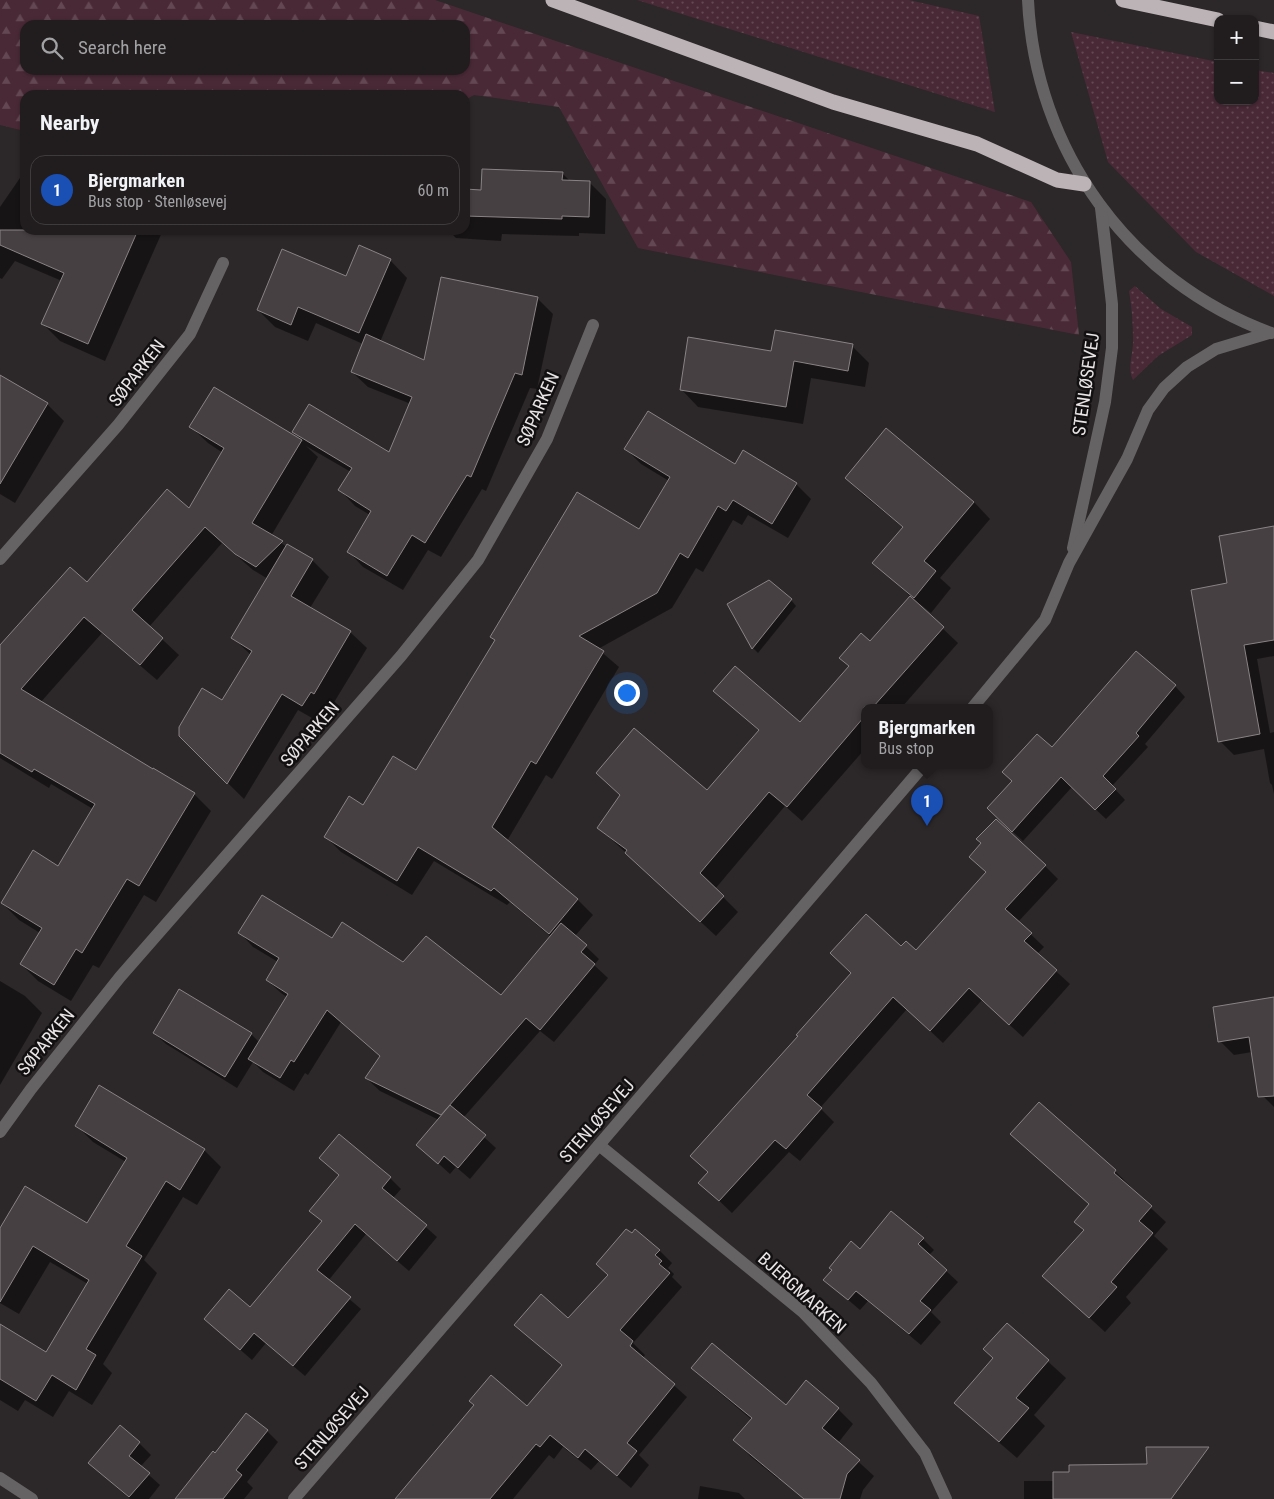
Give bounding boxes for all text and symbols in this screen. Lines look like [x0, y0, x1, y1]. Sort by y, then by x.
map controls [1214, 15, 1259, 105]
button: + [1214, 15, 1259, 60]
search box [20, 20, 470, 75]
icon: search [38, 34, 66, 62]
text: Search here [78, 36, 166, 59]
button: − [1214, 60, 1259, 105]
text: Nearby [40, 111, 99, 135]
text: Bjergmarken [88, 169, 185, 192]
text: 1 [53, 181, 61, 200]
text: 60 m [417, 181, 449, 200]
text: Bus stop · Stenløsevej [88, 192, 227, 211]
street label: STENLØSEVEJ [1068, 331, 1103, 437]
street label: SØPARKEN [104, 335, 169, 410]
street label: SØPARKEN [512, 369, 563, 449]
your location [614, 680, 640, 706]
street label: SØPARKEN [276, 697, 343, 770]
popup [861, 704, 993, 769]
text: Bjergmarken [879, 716, 975, 739]
text: Bus stop [879, 739, 934, 758]
pin: 1 [911, 785, 943, 826]
street label: SØPARKEN [13, 1004, 79, 1079]
street label: STENLØSEVEJ [555, 1075, 639, 1167]
street label: BJERGMARKEN [754, 1248, 851, 1338]
street label: STENLØSEVEJ [290, 1382, 374, 1474]

